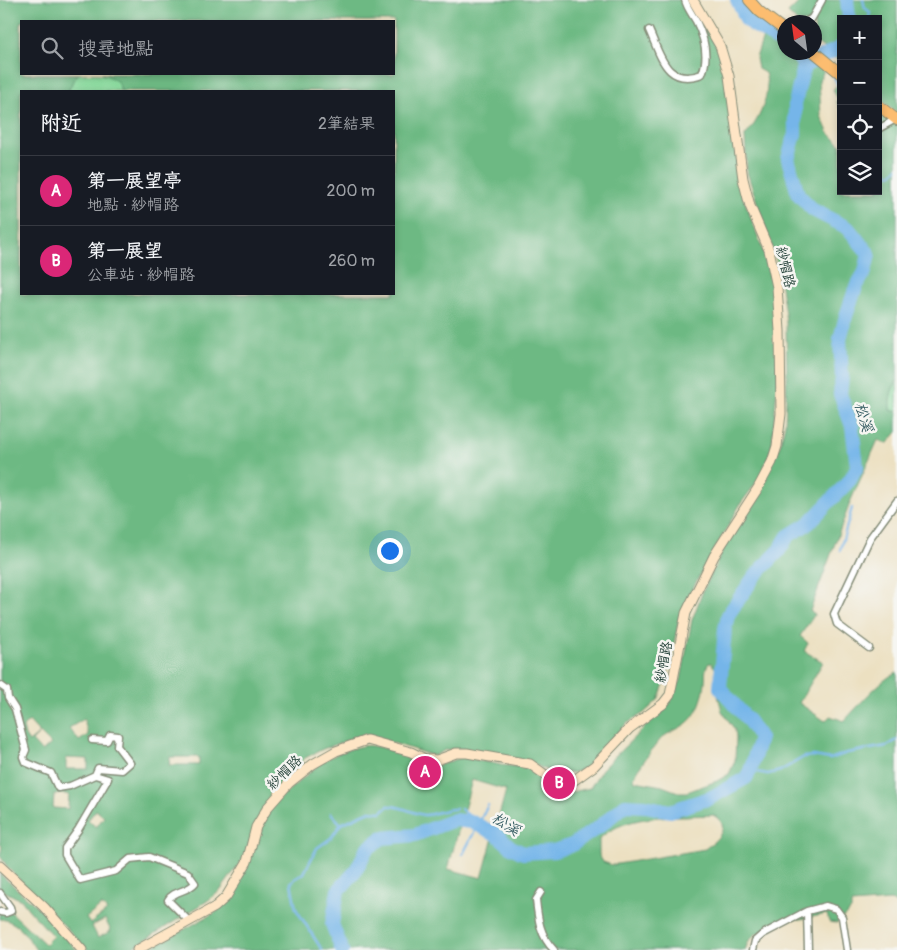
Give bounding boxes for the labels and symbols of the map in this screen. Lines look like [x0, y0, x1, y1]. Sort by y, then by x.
north arrow [777, 15, 822, 60]
street label: 紗帽路 [773, 245, 799, 289]
water label: 松溪 [850, 400, 877, 435]
your location [377, 538, 403, 564]
street label: 紗帽路 [651, 640, 676, 684]
street label: 紗帽路 [263, 752, 305, 793]
pin: A [409, 753, 441, 791]
pin: B [543, 764, 575, 802]
water label: 松溪 [488, 808, 524, 841]

